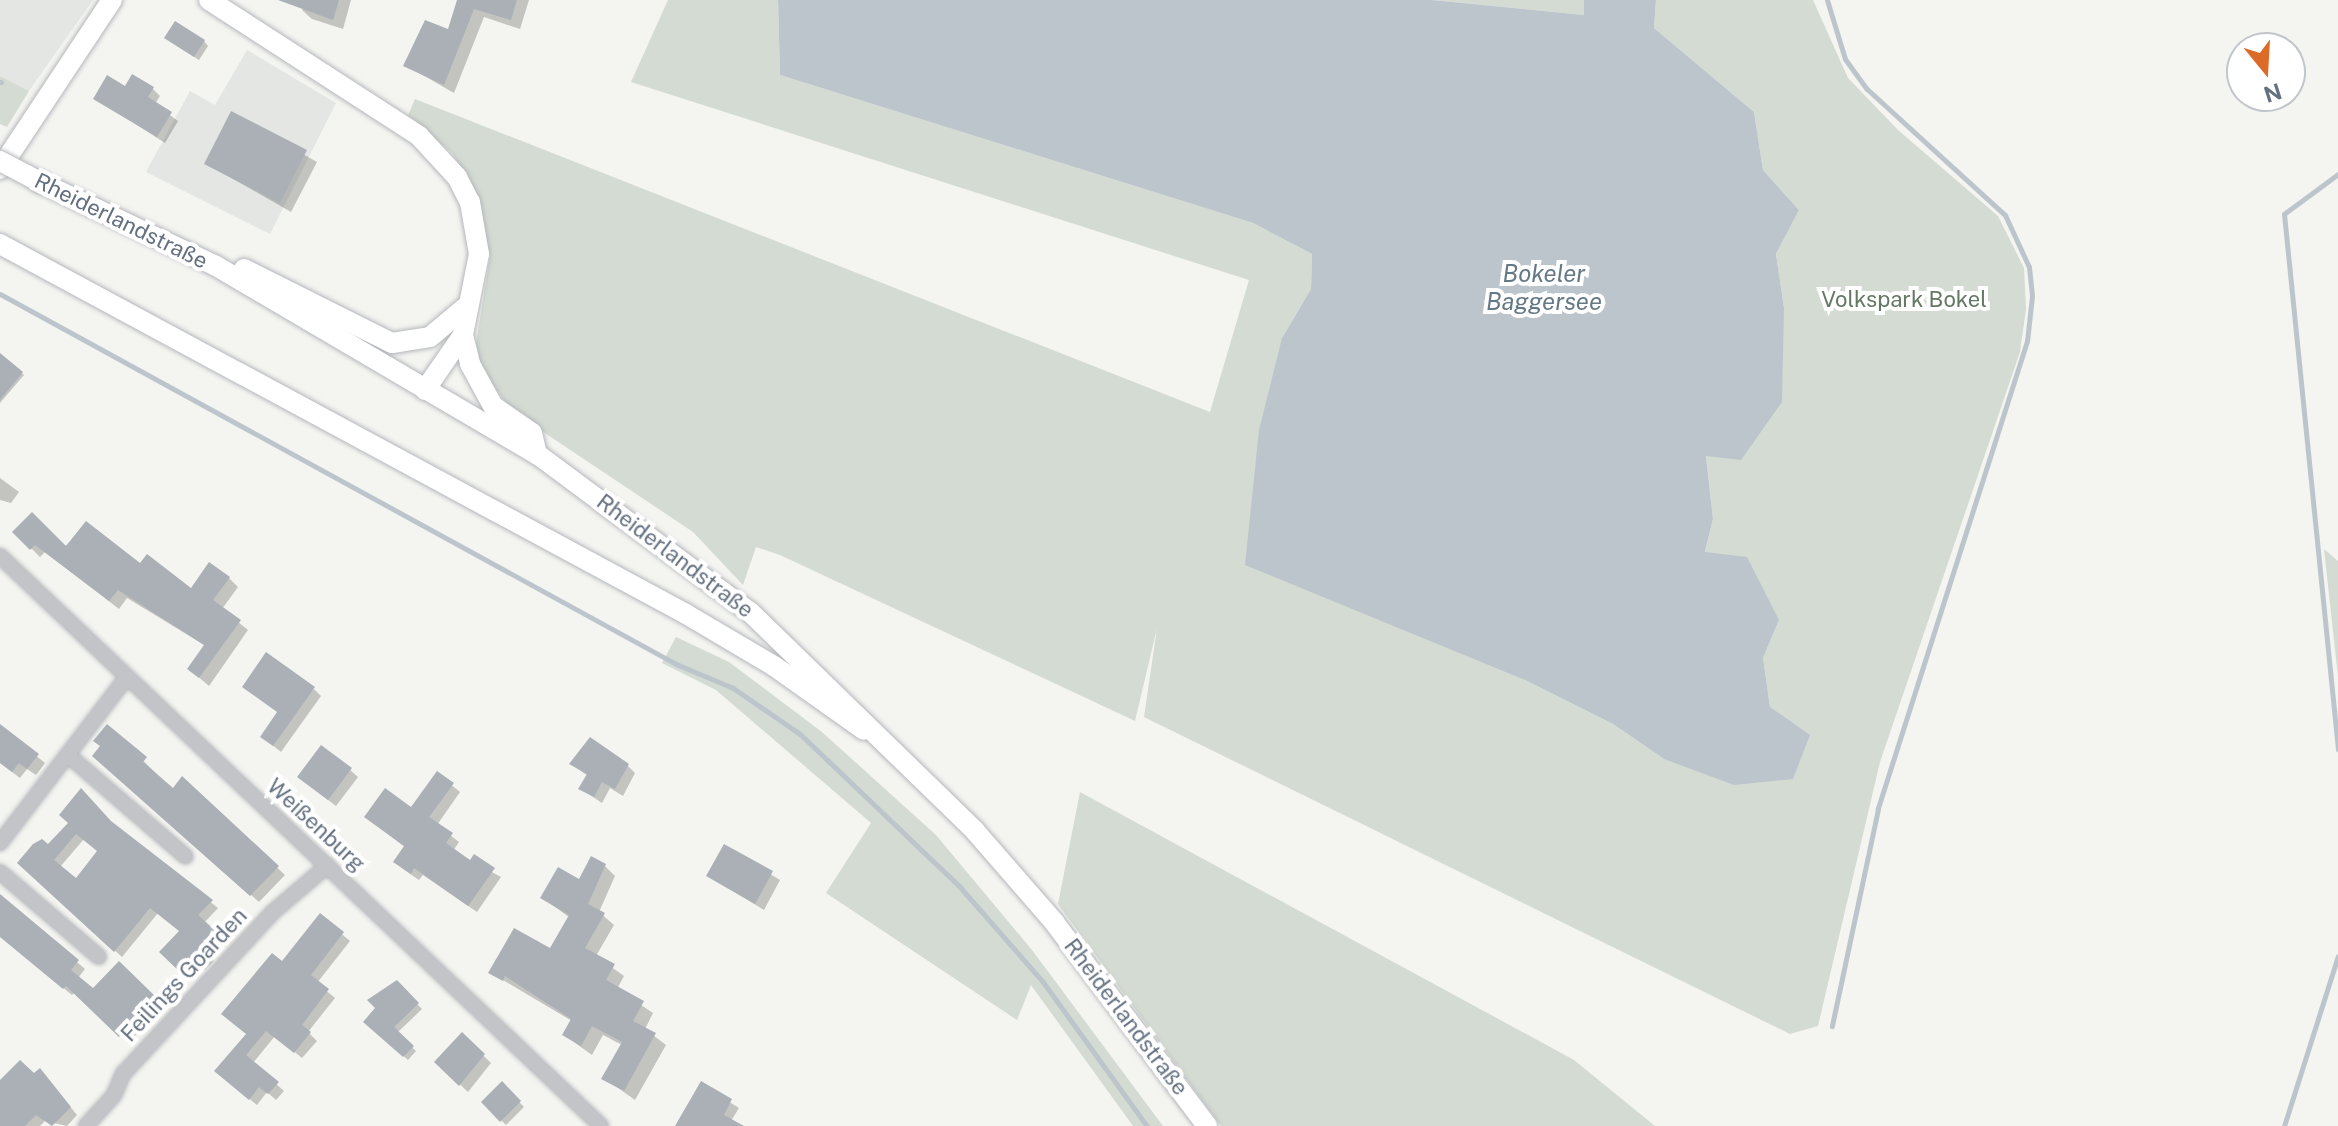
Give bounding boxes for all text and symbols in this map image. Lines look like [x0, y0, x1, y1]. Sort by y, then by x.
north arrow [2226, 32, 2306, 112]
text: N [2261, 78, 2285, 108]
street label: Rheiderlandstraße [30, 168, 212, 274]
water label: Bokeler Baggersee [1486, 260, 1602, 316]
park label: Volkspark Bokel [1821, 287, 1987, 313]
street label: Rheiderlandstraße [591, 488, 759, 624]
street label: Weißenburg [262, 773, 370, 877]
street label: Feilings Goarden [115, 903, 253, 1047]
street label: Rheiderlandstraße [1058, 933, 1194, 1101]

